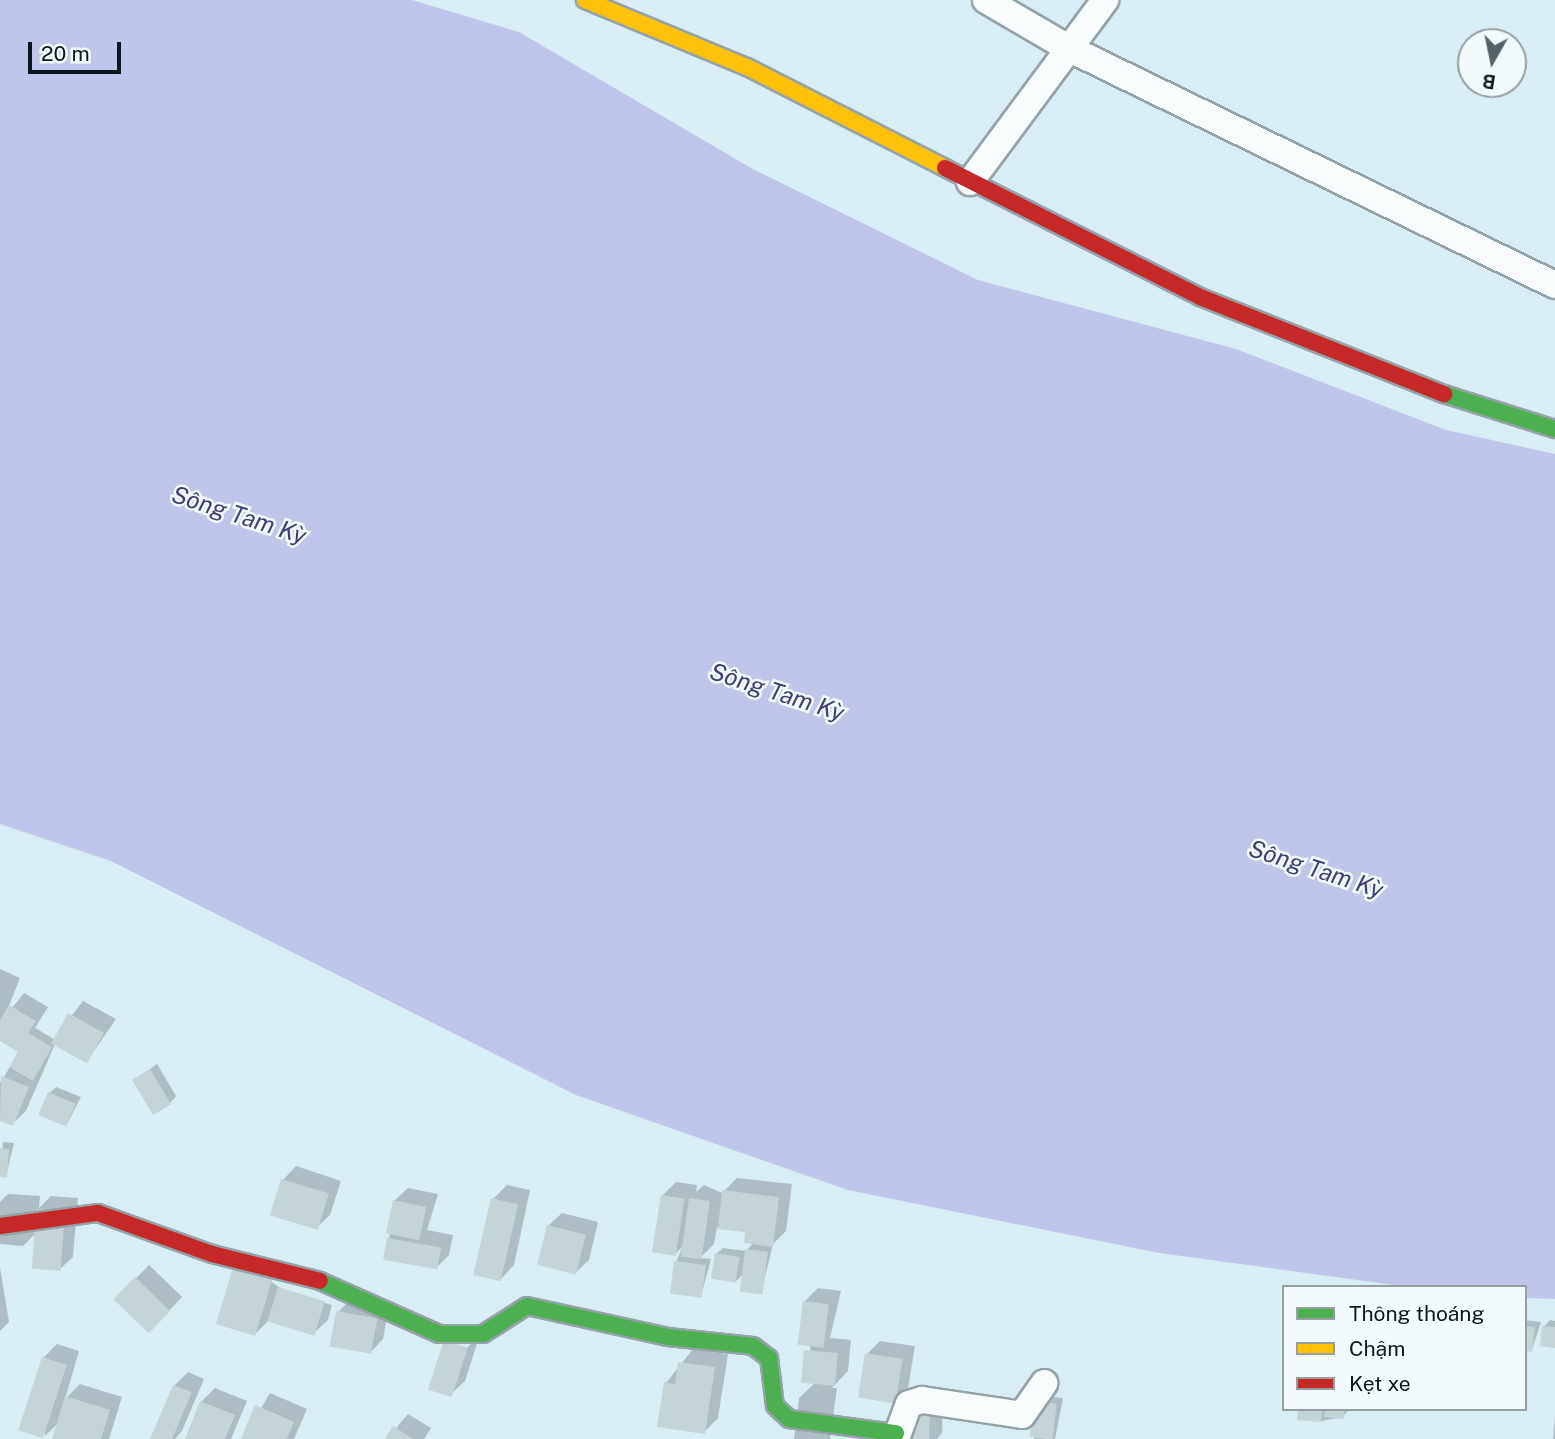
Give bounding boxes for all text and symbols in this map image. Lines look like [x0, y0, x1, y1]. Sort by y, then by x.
scale bar [32, 28, 124, 72]
north arrow [1457, 28, 1527, 98]
text: 20 m [41, 41, 90, 66]
text: B [1481, 70, 1497, 94]
water label: Sông Tam Kỳ [168, 480, 310, 550]
water label: Sông Tam Kỳ [706, 657, 848, 727]
water label: Sông Tam Kỳ [1245, 834, 1387, 904]
legend [1282, 1285, 1527, 1411]
text: Thông thoáng [1349, 1301, 1485, 1326]
text: Chậm [1349, 1336, 1405, 1361]
text: Kẹt xe [1349, 1371, 1411, 1396]

